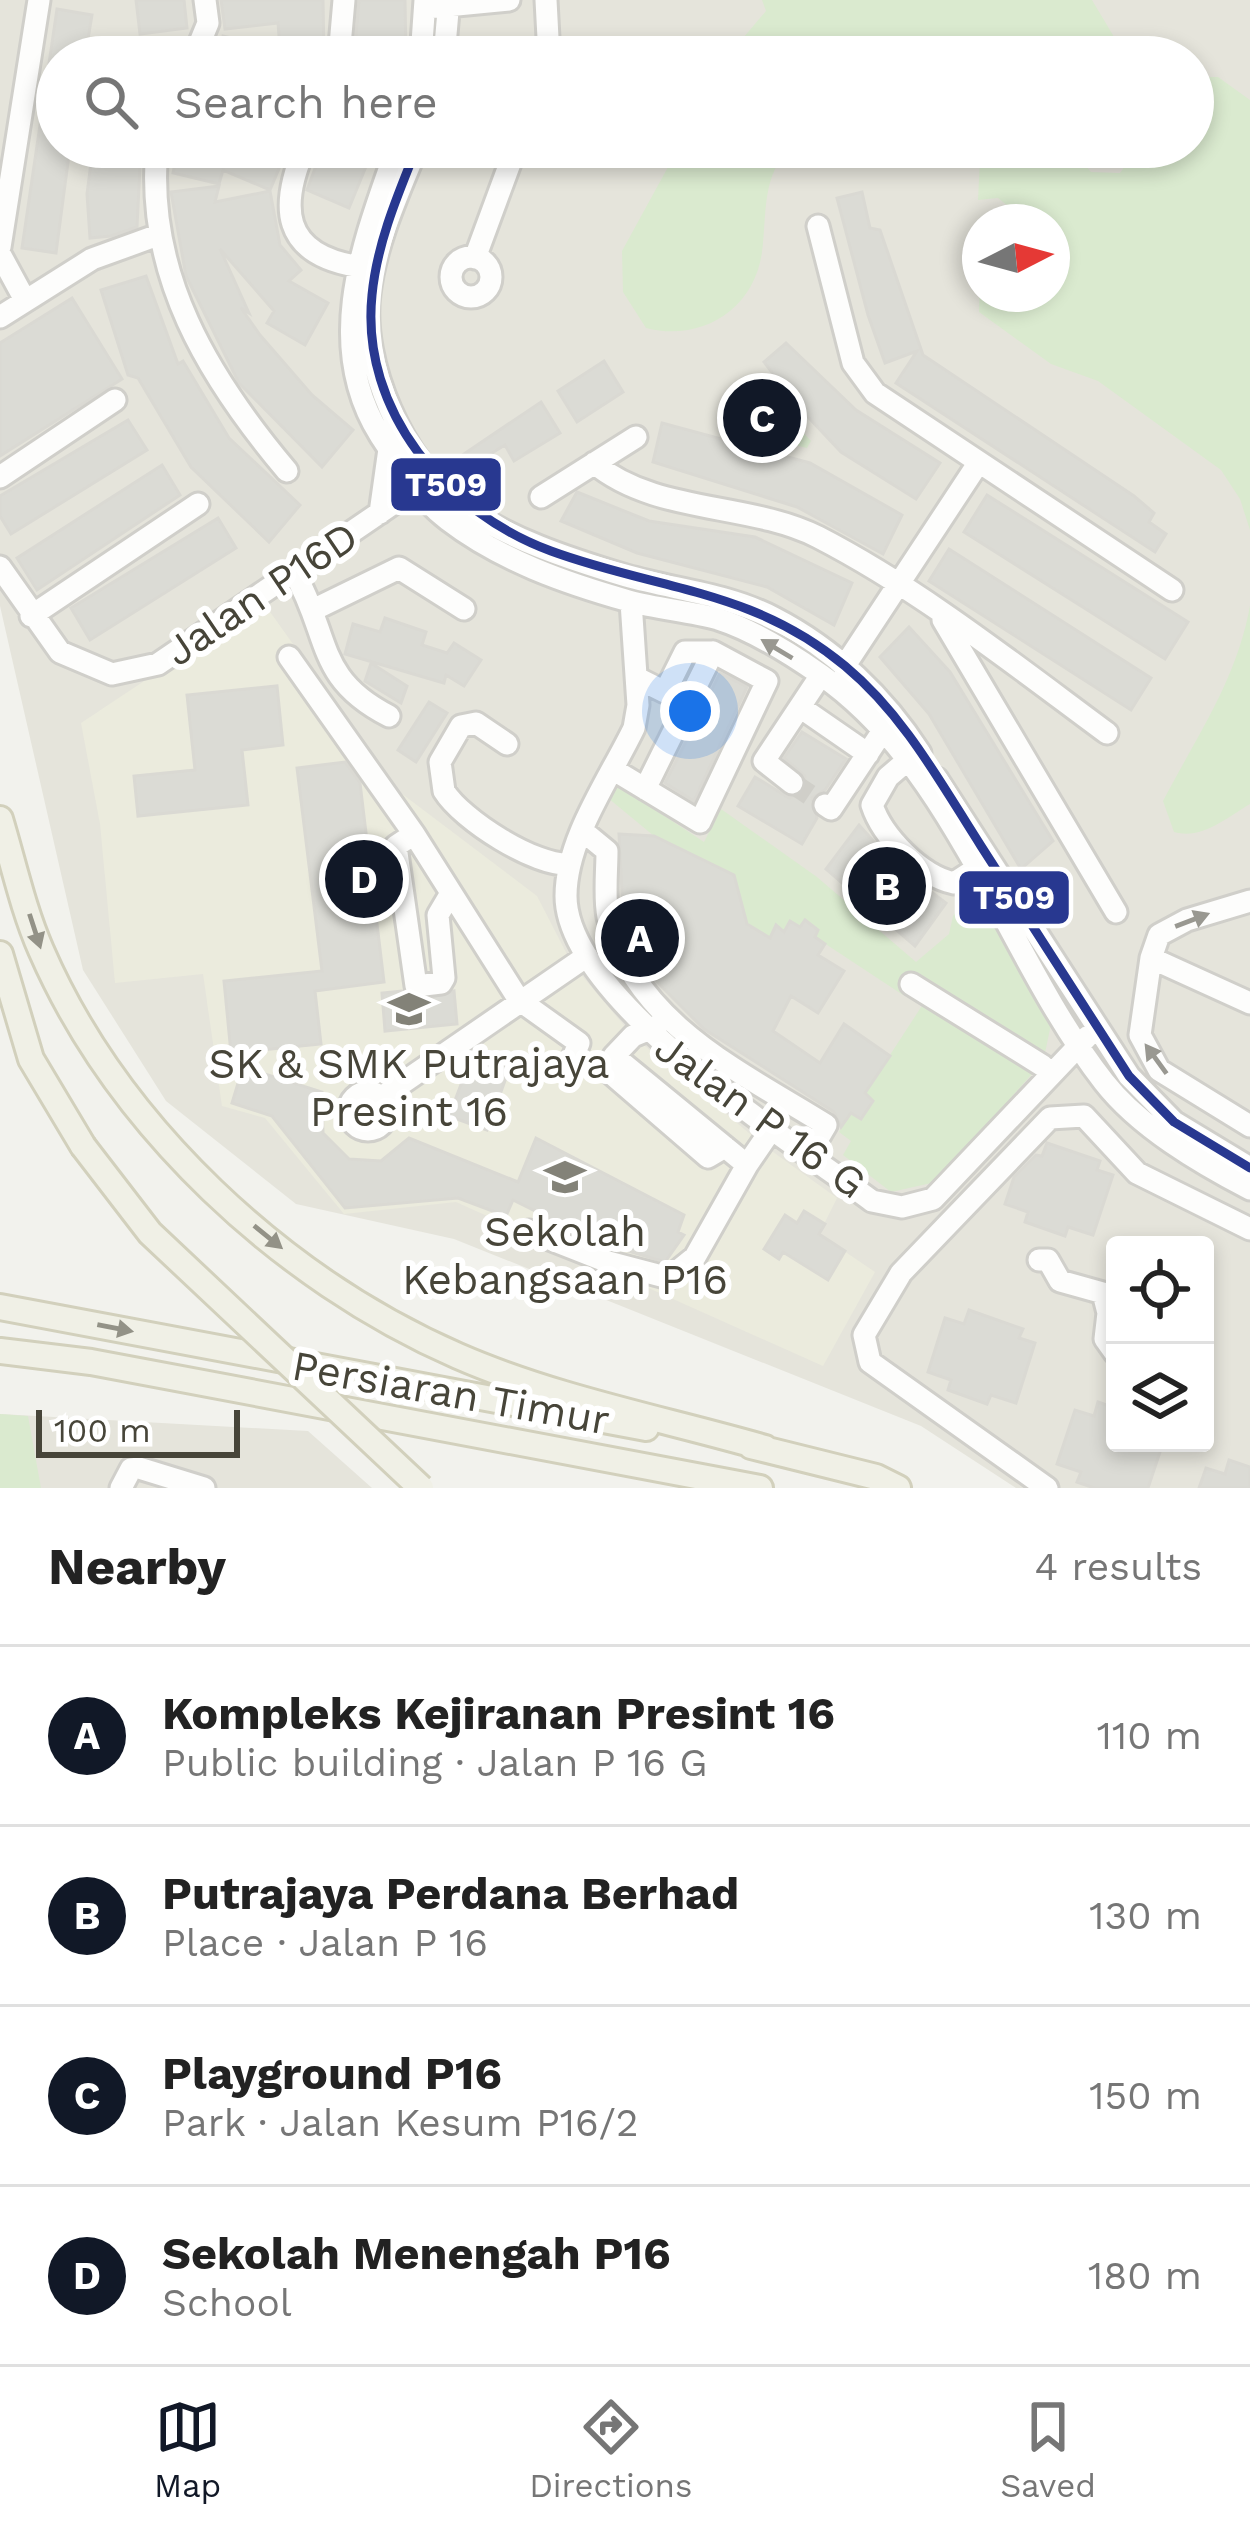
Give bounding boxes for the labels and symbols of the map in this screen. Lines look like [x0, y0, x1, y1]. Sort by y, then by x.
north arrow [962, 204, 1070, 312]
pin: C [723, 373, 801, 463]
line badge: T509 [389, 456, 503, 513]
text: T509 [405, 465, 487, 504]
street label: Jalan P16D [156, 511, 367, 676]
one-way arrow [760, 639, 794, 660]
your location [660, 681, 720, 741]
pin: D [325, 834, 403, 924]
pin: B [848, 841, 926, 931]
line badge: T509 [957, 869, 1071, 926]
text: T509 [973, 878, 1055, 917]
pin: A [601, 893, 679, 983]
one-way arrow [1175, 909, 1211, 928]
one-way arrow [26, 913, 45, 950]
school or university icon: SK & SMK Putrajaya Presint 16 [386, 986, 432, 1032]
street label: Jalan P 16 G [646, 1023, 876, 1208]
place label: SK & SMK Putrajaya Presint 16 [209, 1039, 609, 1136]
one-way arrow [1145, 1043, 1169, 1074]
school or university icon: Sekolah Kebangsaan P16 [542, 1154, 588, 1200]
place label: Sekolah Kebangsaan P16 [402, 1207, 728, 1304]
one-way arrow [253, 1223, 284, 1249]
one-way arrow [97, 1319, 134, 1338]
street label: Persiaran Timur [288, 1340, 613, 1445]
scale bar [36, 1404, 240, 1457]

